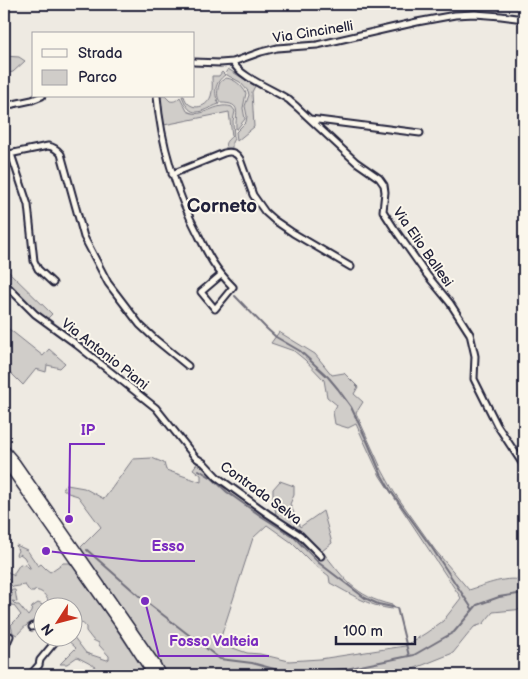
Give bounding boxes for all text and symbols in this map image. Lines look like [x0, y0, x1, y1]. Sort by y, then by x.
street label: Via Cincinelli [272, 17, 354, 47]
legend [32, 32, 195, 98]
text: Strada [78, 44, 122, 63]
text: Parco [78, 68, 117, 87]
district label: Corneto [187, 195, 257, 218]
street label: Via Elio Ballesi [389, 204, 457, 290]
street label: Via Antonio Piani [58, 315, 152, 393]
callout: IP [70, 414, 105, 444]
text: IP [81, 421, 96, 440]
street label: Contrada Selva [217, 458, 305, 528]
callout: Esso [141, 531, 195, 561]
text: Esso [151, 537, 185, 556]
north arrow [32, 596, 82, 646]
scale bar [336, 614, 414, 646]
text: N [38, 620, 58, 639]
text: 100 m [343, 622, 383, 641]
callout: Fosso Valteia [159, 626, 269, 656]
text: Fosso Valteia [169, 632, 259, 651]

